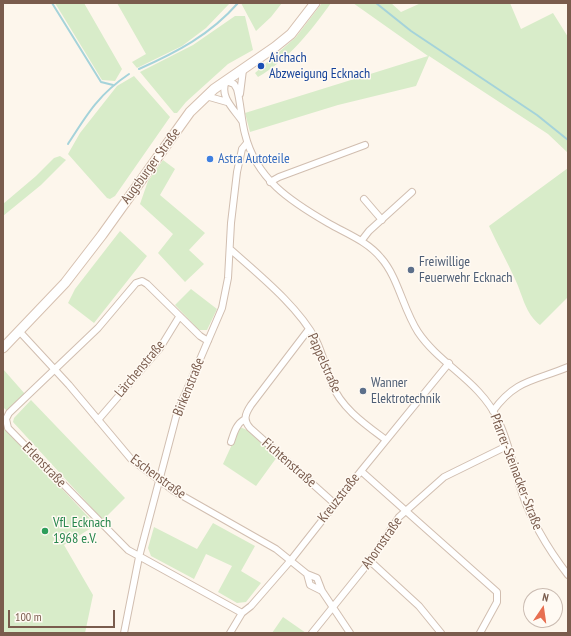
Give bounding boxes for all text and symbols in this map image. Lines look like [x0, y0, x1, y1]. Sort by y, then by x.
place label: Aichach Abzweigung Ecknach [269, 50, 370, 82]
marker: Aichach Abzweigung Ecknach [256, 61, 266, 71]
street label: Augsburger Straße [118, 125, 184, 207]
place label: Astra Autoteile [218, 151, 290, 167]
marker: Astra Autoteile [205, 154, 215, 164]
place label: Freiwillige Feuerwehr Ecknach [419, 254, 512, 286]
marker: Freiwillige Feuerwehr Ecknach [406, 265, 416, 275]
street label: Pappelstraße [303, 331, 345, 395]
street label: Lärchenstraße [111, 337, 169, 401]
street label: Birkenstraße [170, 355, 208, 419]
place label: Wanner Elektrotechnik [371, 375, 440, 408]
marker: Wanner Elektrotechnik [358, 386, 368, 396]
street label: Pfarrer-Steinacker-Straße [486, 412, 546, 532]
street label: Fichtenstraße [258, 435, 320, 491]
street label: Erlenstraße [19, 439, 69, 491]
street label: Eschenstraße [127, 451, 189, 503]
street label: Kreuzstraße [315, 470, 363, 526]
street label: Ahornstraße [358, 514, 406, 572]
place label: VfL Ecknach 1968 e.V. [53, 515, 111, 548]
marker: VfL Ecknach 1968 e.V. [40, 526, 50, 536]
north arrow [523, 588, 563, 628]
text: N [541, 590, 550, 605]
scale bar [10, 602, 117, 628]
text: 100 m [15, 609, 42, 624]

